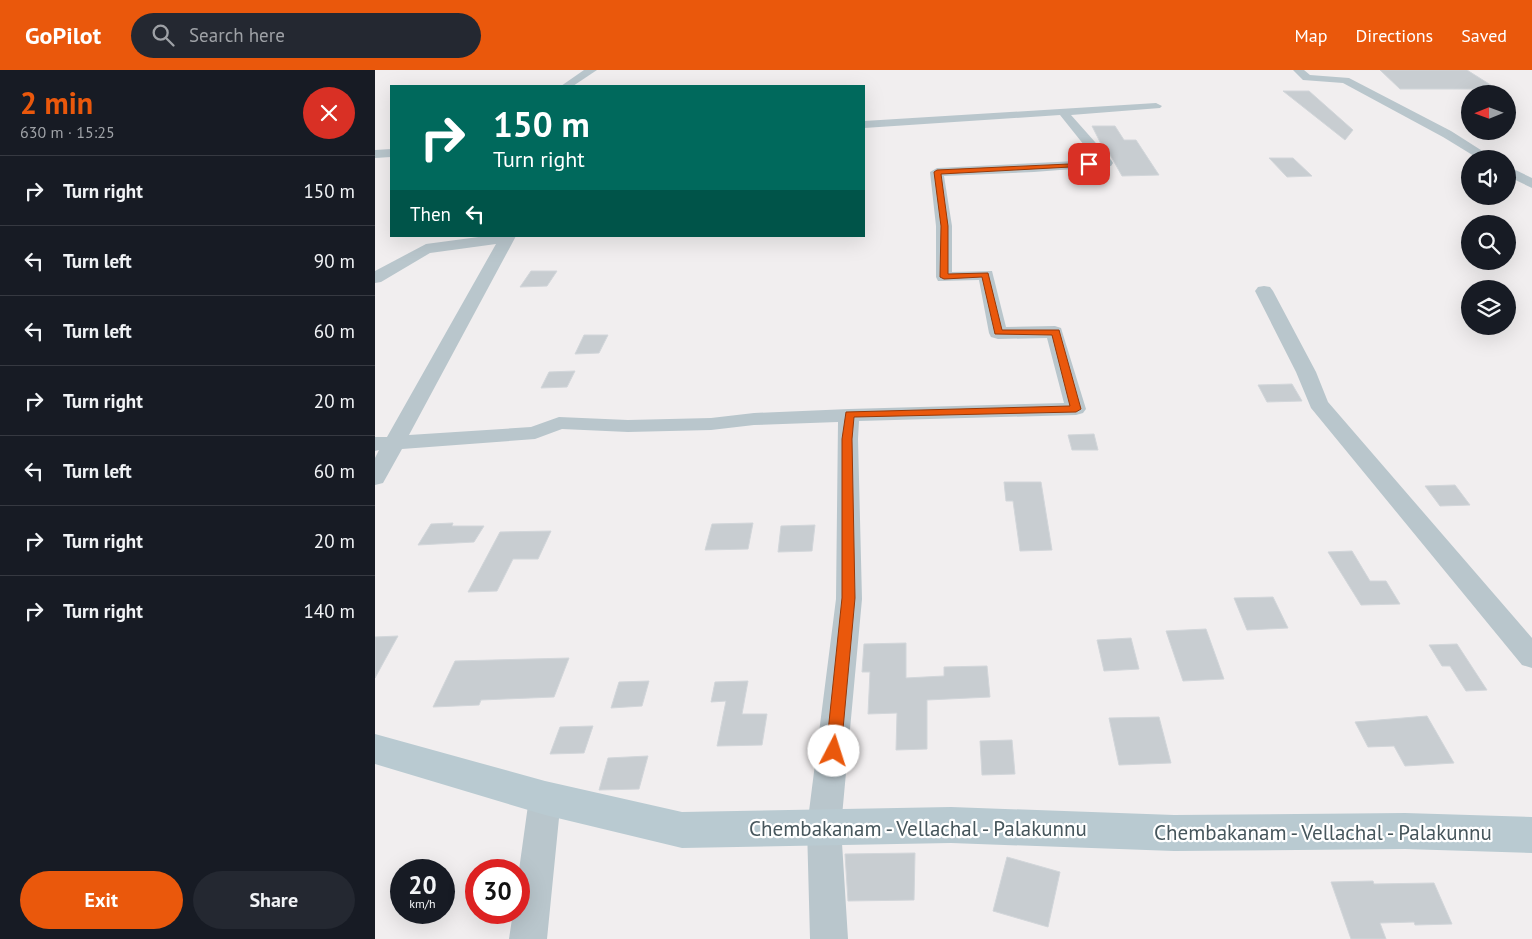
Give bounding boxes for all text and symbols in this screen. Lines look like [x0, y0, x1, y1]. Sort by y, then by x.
search box [131, 13, 481, 58]
text: GoPilot [25, 20, 101, 51]
icon: search [149, 21, 177, 49]
text: Search here [189, 23, 285, 47]
text: Map [1295, 24, 1327, 47]
text: Directions [1355, 24, 1433, 47]
text: Saved [1461, 24, 1507, 47]
text: 2 min [20, 83, 93, 122]
north arrow [1461, 85, 1516, 140]
map controls [1461, 85, 1516, 335]
button: close [303, 87, 355, 139]
text: 150 m [493, 101, 590, 147]
icon: right [410, 105, 475, 170]
text: 630 m · 15:25 [20, 122, 115, 142]
pin [1068, 143, 1110, 185]
text: Turn right [493, 145, 585, 173]
icon: arrive [1075, 150, 1103, 178]
button: sound [1461, 150, 1516, 205]
icon: right [20, 177, 48, 205]
text: Turn right [63, 179, 143, 203]
text: 150 m [303, 179, 355, 203]
icon: left [461, 200, 489, 228]
text: Then [410, 202, 451, 226]
button: search [1461, 215, 1516, 270]
icon: left [20, 247, 48, 275]
text: Turn left [63, 249, 132, 273]
text: 90 m [314, 249, 355, 273]
button: layers [1461, 280, 1516, 335]
icon: left [20, 317, 48, 345]
text: Turn left [63, 319, 132, 343]
text: 60 m [314, 319, 355, 343]
icon: right [20, 387, 48, 415]
text: Turn right [63, 389, 143, 413]
text: 20 m [314, 389, 355, 413]
icon: left [20, 457, 48, 485]
text: Turn left [63, 459, 132, 483]
text: 60 m [314, 459, 355, 483]
icon: right [20, 527, 48, 555]
text: Turn right [63, 529, 143, 553]
text: 20 m [314, 529, 355, 553]
icon: right [20, 597, 48, 625]
text: Turn right [63, 599, 143, 623]
text: 140 m [303, 599, 355, 623]
position arrow [807, 724, 859, 776]
street label: Chembakanam - Vellachal - Palakunnu [749, 815, 1087, 842]
street label: Chembakanam - Vellachal - Palakunnu [1154, 819, 1492, 846]
speed limit sign: 30 [465, 859, 530, 924]
text: 20 [408, 869, 437, 901]
button: Exit [20, 871, 183, 929]
button: Share [193, 871, 355, 929]
text: km/h [409, 896, 436, 911]

